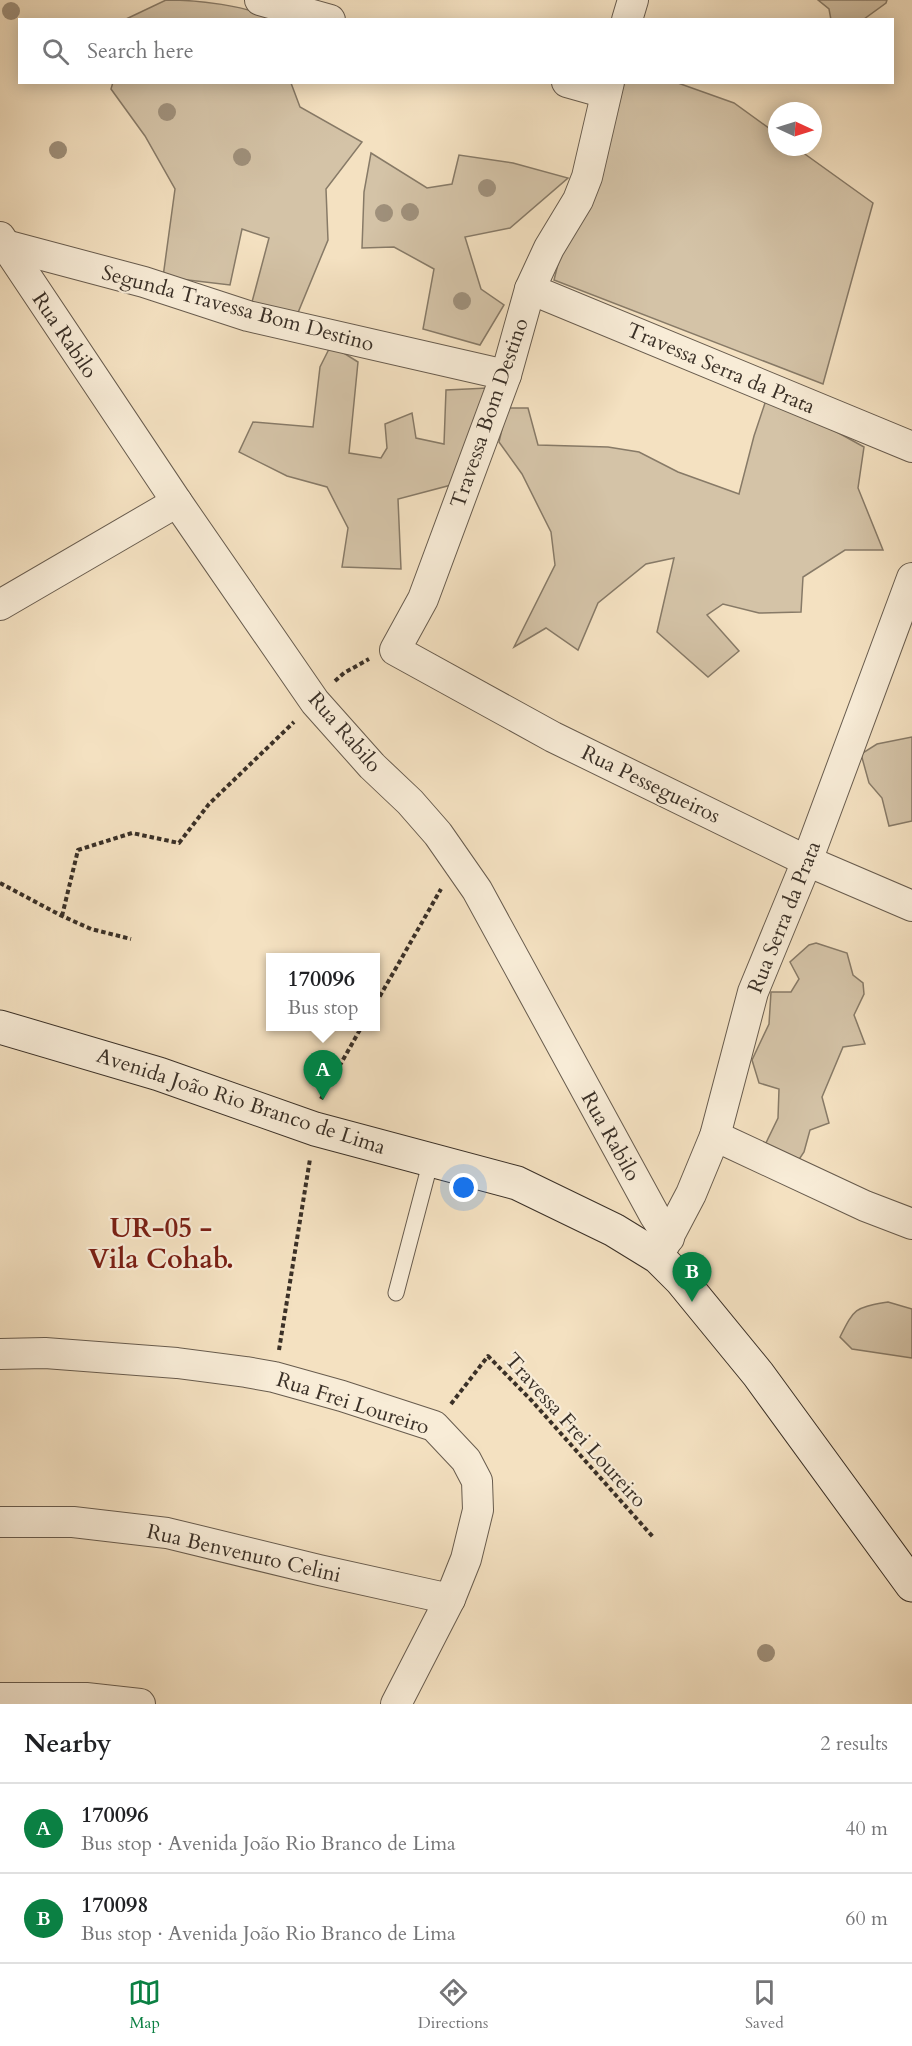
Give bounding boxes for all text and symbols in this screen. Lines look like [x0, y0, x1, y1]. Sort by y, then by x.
search box [18, 18, 894, 84]
icon: search [39, 35, 72, 68]
text: Search here [87, 36, 194, 66]
north arrow [768, 102, 822, 156]
street label: Segunda Travessa Bom Destino [99, 258, 377, 359]
street label: Rua Rabilo [25, 286, 104, 384]
street label: Travessa Bom Destino [443, 314, 536, 512]
street label: Travessa Serra da Prata [622, 316, 819, 421]
street label: Rua Rabilo [301, 686, 388, 779]
street label: Rua Pessegueiros [577, 738, 725, 831]
street label: Rua Serra da Prata [741, 837, 828, 998]
popup [266, 953, 380, 1031]
text: 170096 [287, 964, 355, 994]
text: Bus stop [287, 994, 359, 1021]
street label: Avenida João Rio Branco de Lima [93, 1042, 389, 1160]
pin: A [304, 1050, 342, 1100]
street label: Rua Rabilo [574, 1086, 647, 1186]
your location [449, 1173, 478, 1202]
district label: UR-05 - Vila Cohab. [88, 1210, 234, 1278]
pin: B [672, 1252, 712, 1302]
street label: Travessa Frei Loureiro [498, 1347, 653, 1514]
street label: Rua Frei Loureiro [273, 1365, 433, 1442]
street label: Rua Benvenuto Celini [144, 1517, 344, 1590]
text: Nearby [24, 1726, 112, 1761]
text: 2 results [820, 1730, 888, 1757]
text: 170096 [81, 1800, 149, 1830]
text: A [36, 1815, 51, 1842]
text: 40 m [845, 1815, 888, 1842]
text: Bus stop · Avenida João Rio Branco de Lima [81, 1830, 456, 1857]
text: 170098 [81, 1890, 149, 1920]
text: B [36, 1905, 51, 1932]
text: 60 m [845, 1905, 888, 1932]
text: Bus stop · Avenida João Rio Branco de Lima [81, 1920, 456, 1947]
tab: Map [128, 1976, 161, 2034]
tab: Directions [418, 1976, 488, 2034]
tab: Saved [745, 1976, 784, 2034]

